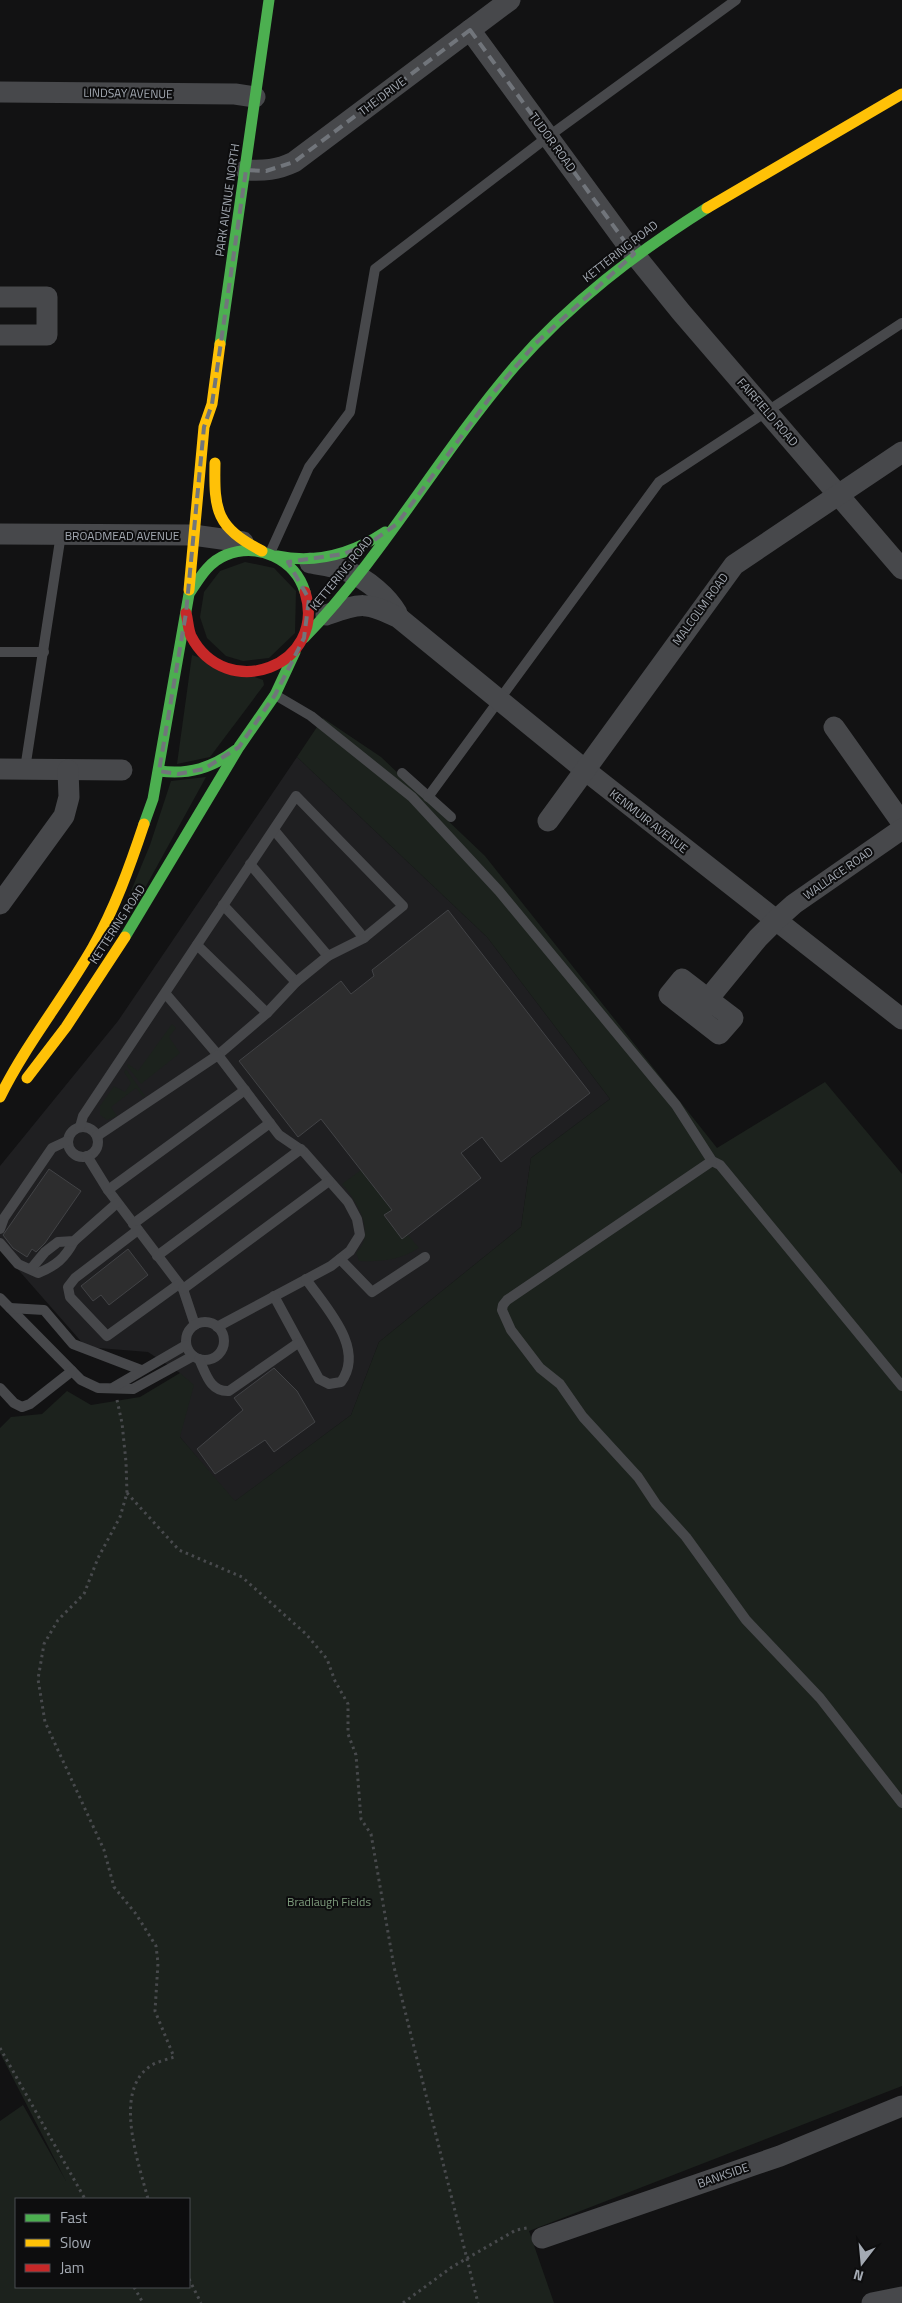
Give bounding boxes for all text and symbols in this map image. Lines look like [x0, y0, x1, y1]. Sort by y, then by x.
street label: THE DRIVE [354, 72, 410, 120]
street label: LINDSAY AVENUE [83, 83, 173, 103]
street label: TUDOR ROAD [525, 108, 581, 176]
street label: PARK AVENUE NORTH [210, 142, 244, 258]
street label: KETTERING ROAD [578, 215, 662, 287]
street label: FAIRFIELD ROAD [733, 374, 803, 451]
street label: BROADMEAD AVENUE [65, 526, 180, 545]
street label: KETTERING ROAD [305, 531, 377, 614]
street label: MALCOLM ROAD [667, 569, 733, 649]
street label: KENMUIR AVENUE [606, 784, 693, 858]
street label: WALLACE ROAD [799, 842, 877, 904]
street label: KETTERING ROAD [84, 880, 150, 967]
park label: Bradlaugh Fields [287, 1892, 371, 1911]
street label: BANKSIDE [695, 2157, 752, 2193]
legend [15, 2198, 190, 2288]
text: Fast [60, 2206, 88, 2229]
text: Slow [60, 2231, 91, 2254]
north arrow [837, 2238, 887, 2288]
text: Jam [60, 2256, 84, 2279]
text: N [851, 2265, 866, 2287]

